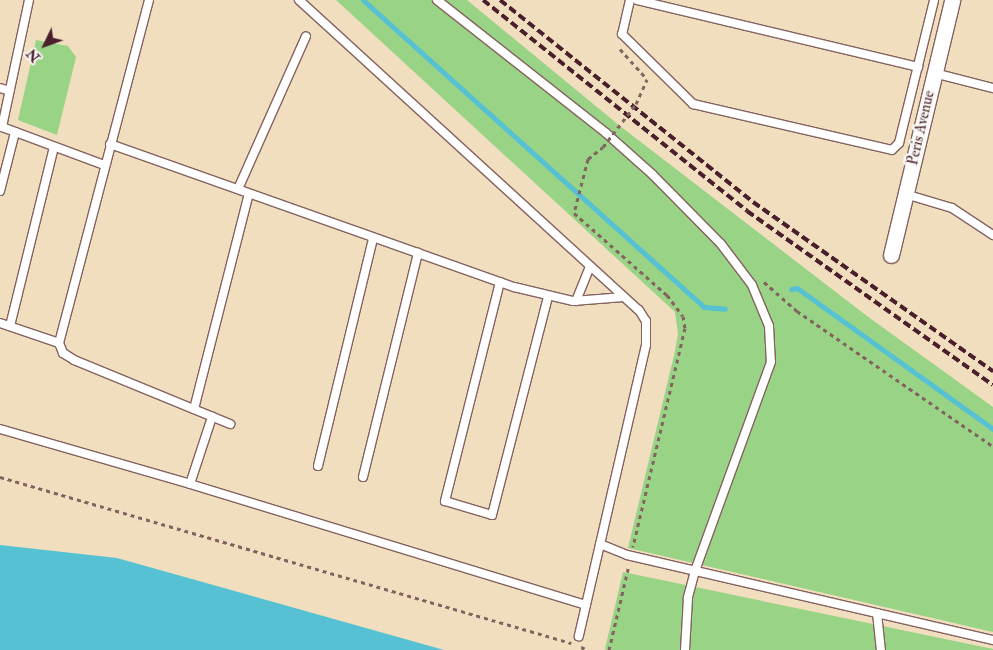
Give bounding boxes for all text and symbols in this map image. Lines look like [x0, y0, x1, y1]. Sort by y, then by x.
north arrow [20, 20, 70, 70]
text: N [23, 45, 44, 66]
street label: Peris Avenue [904, 89, 938, 167]

